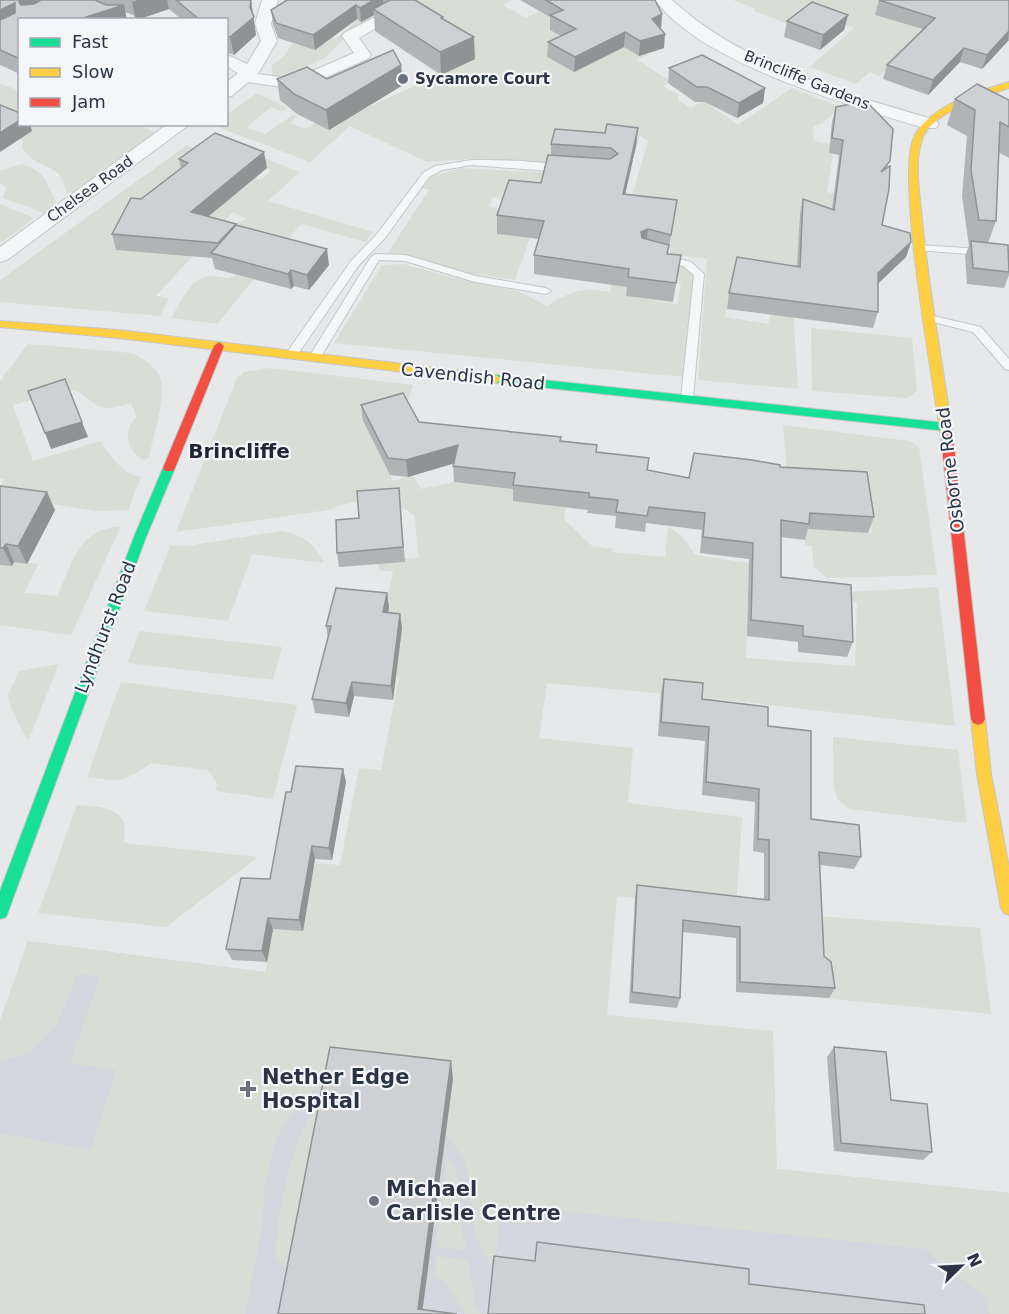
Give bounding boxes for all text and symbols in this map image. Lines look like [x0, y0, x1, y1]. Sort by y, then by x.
legend [18, 18, 228, 126]
text: Fast [72, 31, 108, 52]
street label: Brincliffe Gardens [742, 47, 873, 113]
text: Slow [72, 61, 114, 82]
place label: Sycamore Court [415, 70, 550, 88]
marker: Sycamore Court [396, 72, 410, 86]
text: Jam [71, 91, 106, 112]
street label: Chelsea Road [43, 152, 137, 226]
street label: Cavendish Road [400, 358, 546, 394]
street label: Osborne Road [932, 406, 968, 534]
district label: Brincliffe [188, 439, 290, 463]
street label: Lyndhurst Road [70, 558, 140, 696]
place label: Nether Edge Hospital [262, 1065, 409, 1113]
marker: Nether Edge Hospital [239, 1080, 257, 1098]
place label: Michael Carlisle Centre [386, 1177, 561, 1225]
marker: Michael Carlisle Centre [367, 1194, 381, 1208]
north arrow [931, 1236, 991, 1296]
text: N [963, 1250, 986, 1270]

